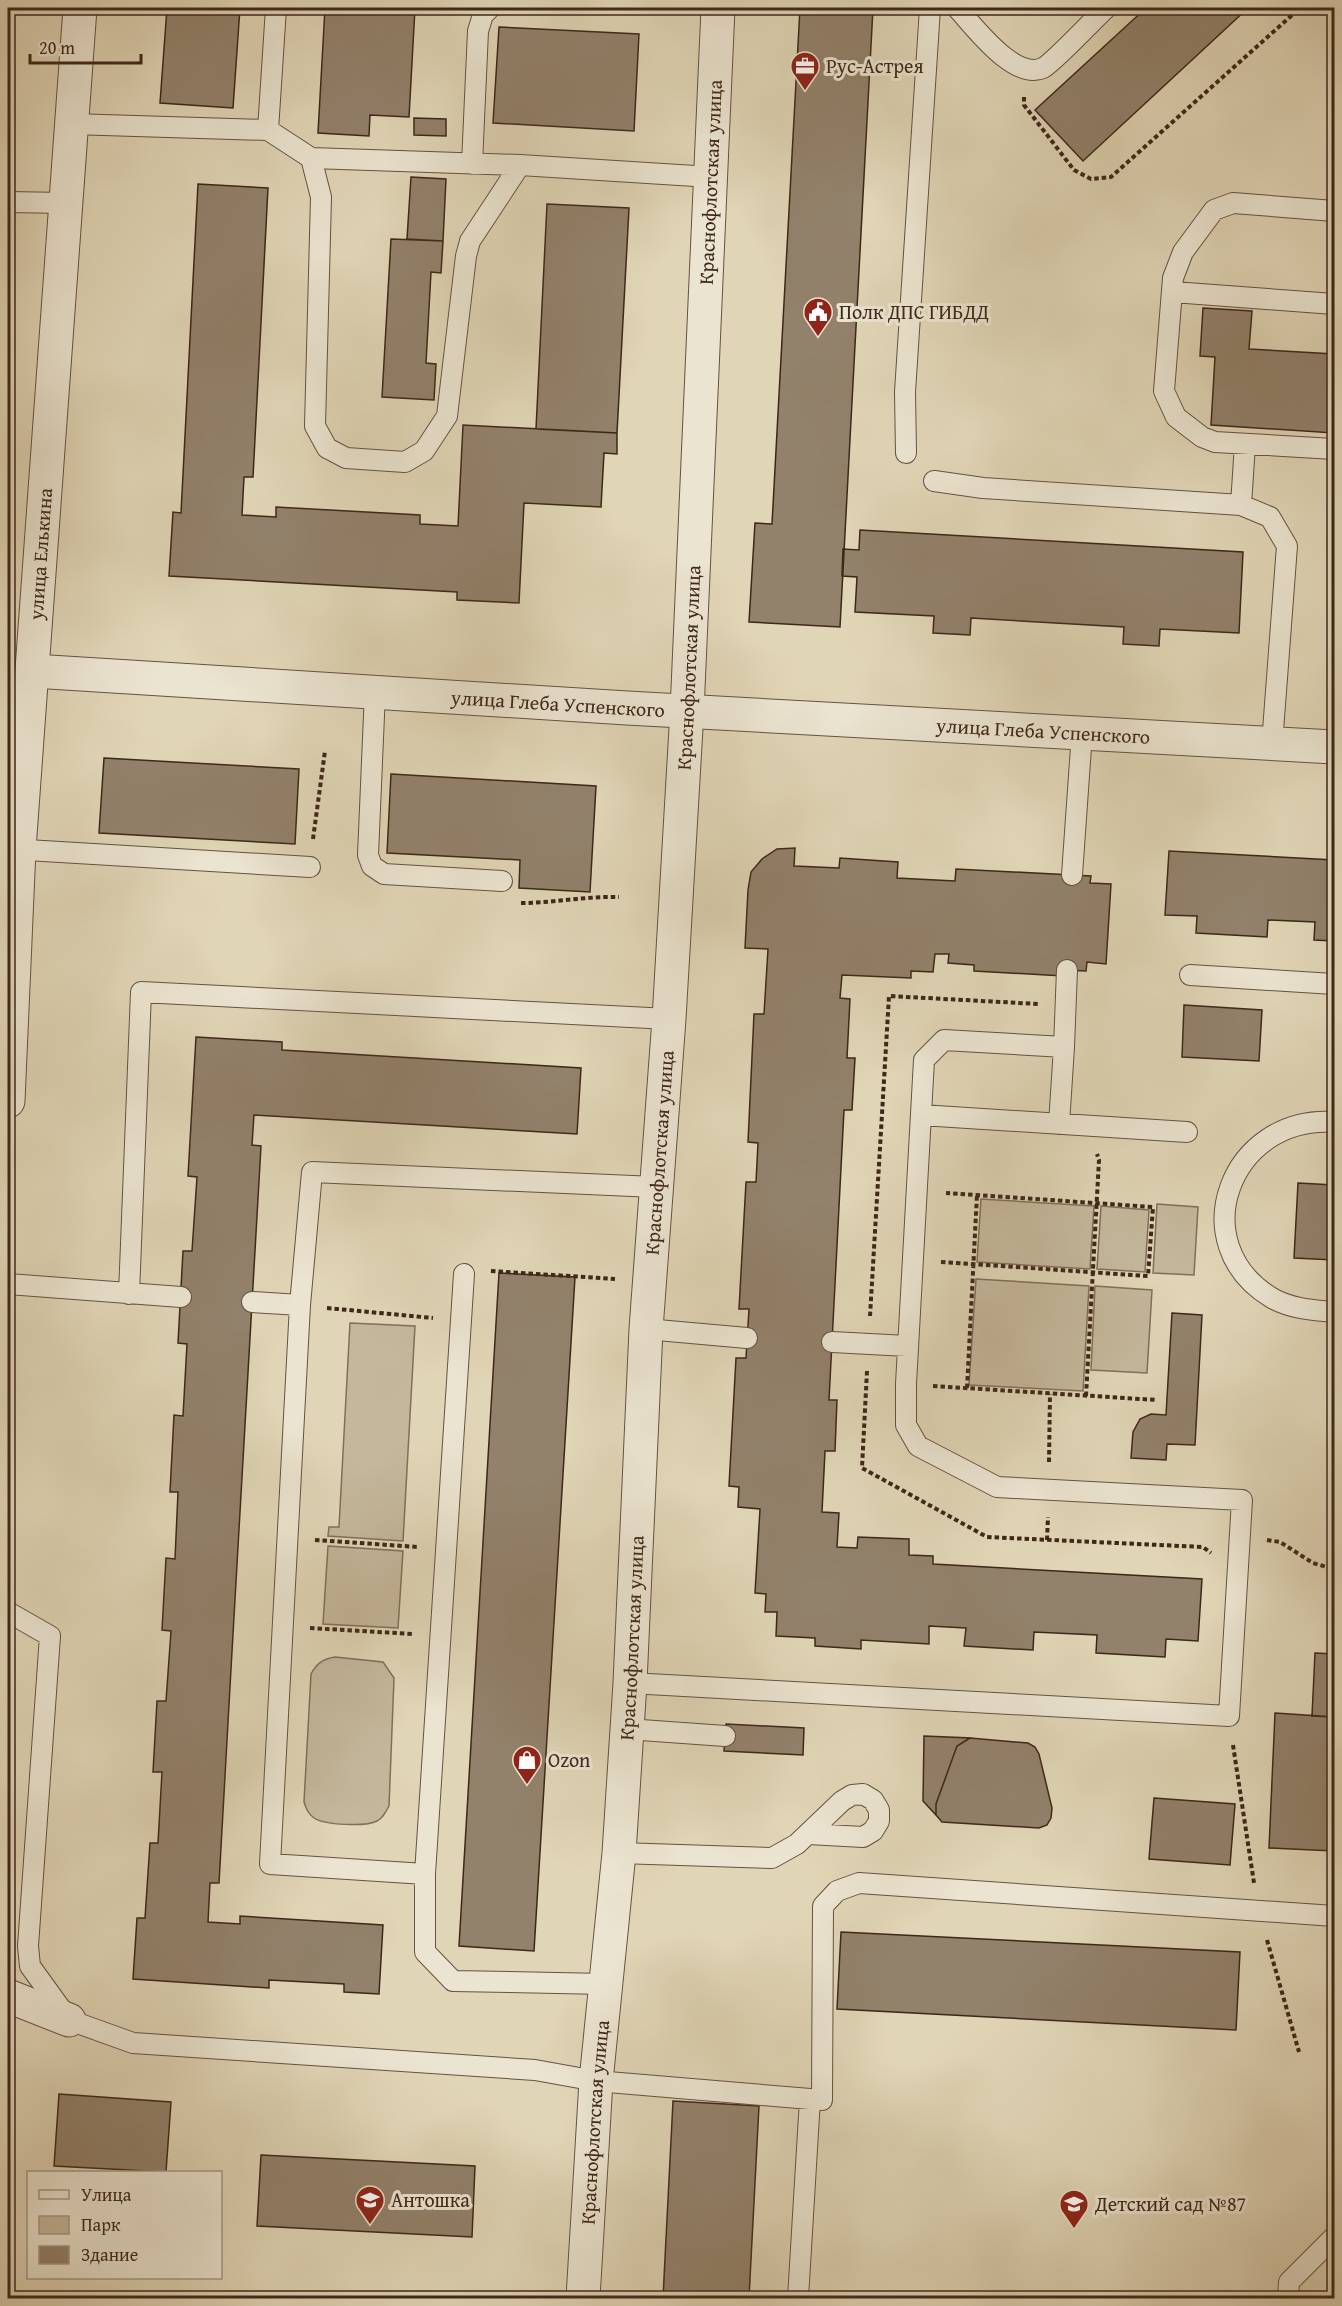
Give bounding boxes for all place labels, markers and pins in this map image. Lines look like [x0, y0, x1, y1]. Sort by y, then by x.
office icon: Рус-Астрея [789, 50, 821, 92]
place label: Рус-Астрея [826, 51, 924, 80]
public building icon: Полк ДПС ГИБДД [802, 296, 834, 338]
place label: Полк ДПС ГИБДД [839, 297, 989, 326]
shop icon: Ozon [511, 1744, 543, 1786]
place label: Ozon [548, 1745, 590, 1774]
school or university icon: Антошка [354, 2184, 386, 2226]
place label: Антошка [391, 2185, 470, 2214]
school or university icon: Детский сад №87 [1058, 2188, 1090, 2230]
place label: Детский сад №87 [1094, 2189, 1246, 2218]

